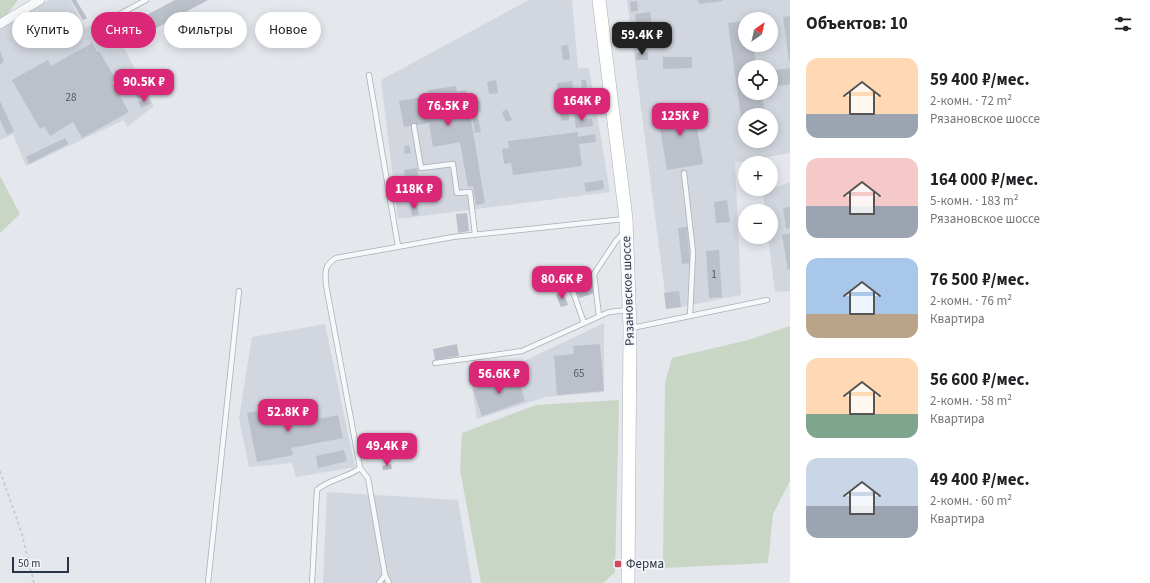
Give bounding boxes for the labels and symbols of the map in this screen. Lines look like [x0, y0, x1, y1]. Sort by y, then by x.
north arrow [738, 12, 778, 52]
pin: 59.4K ₽ [605, 22, 679, 56]
pin: 90.5K ₽ [107, 69, 181, 103]
pin: 164K ₽ [549, 88, 615, 122]
house number: 28 [66, 90, 77, 105]
pin: 76.5K ₽ [411, 93, 485, 127]
pin: 125K ₽ [647, 103, 713, 137]
pin: 118K ₽ [381, 176, 447, 210]
street label: Рязановское шоссе [617, 236, 639, 346]
pin: 80.6K ₽ [525, 266, 599, 300]
house number: 1 [711, 267, 717, 282]
pin: 56.6K ₽ [462, 361, 536, 395]
house number: 65 [574, 366, 584, 381]
pin: 52.8K ₽ [251, 399, 325, 433]
pin: 49.4K ₽ [350, 433, 424, 467]
scale bar [12, 555, 69, 574]
place label: Ферма [626, 555, 664, 573]
marker: Ферма [613, 559, 623, 569]

